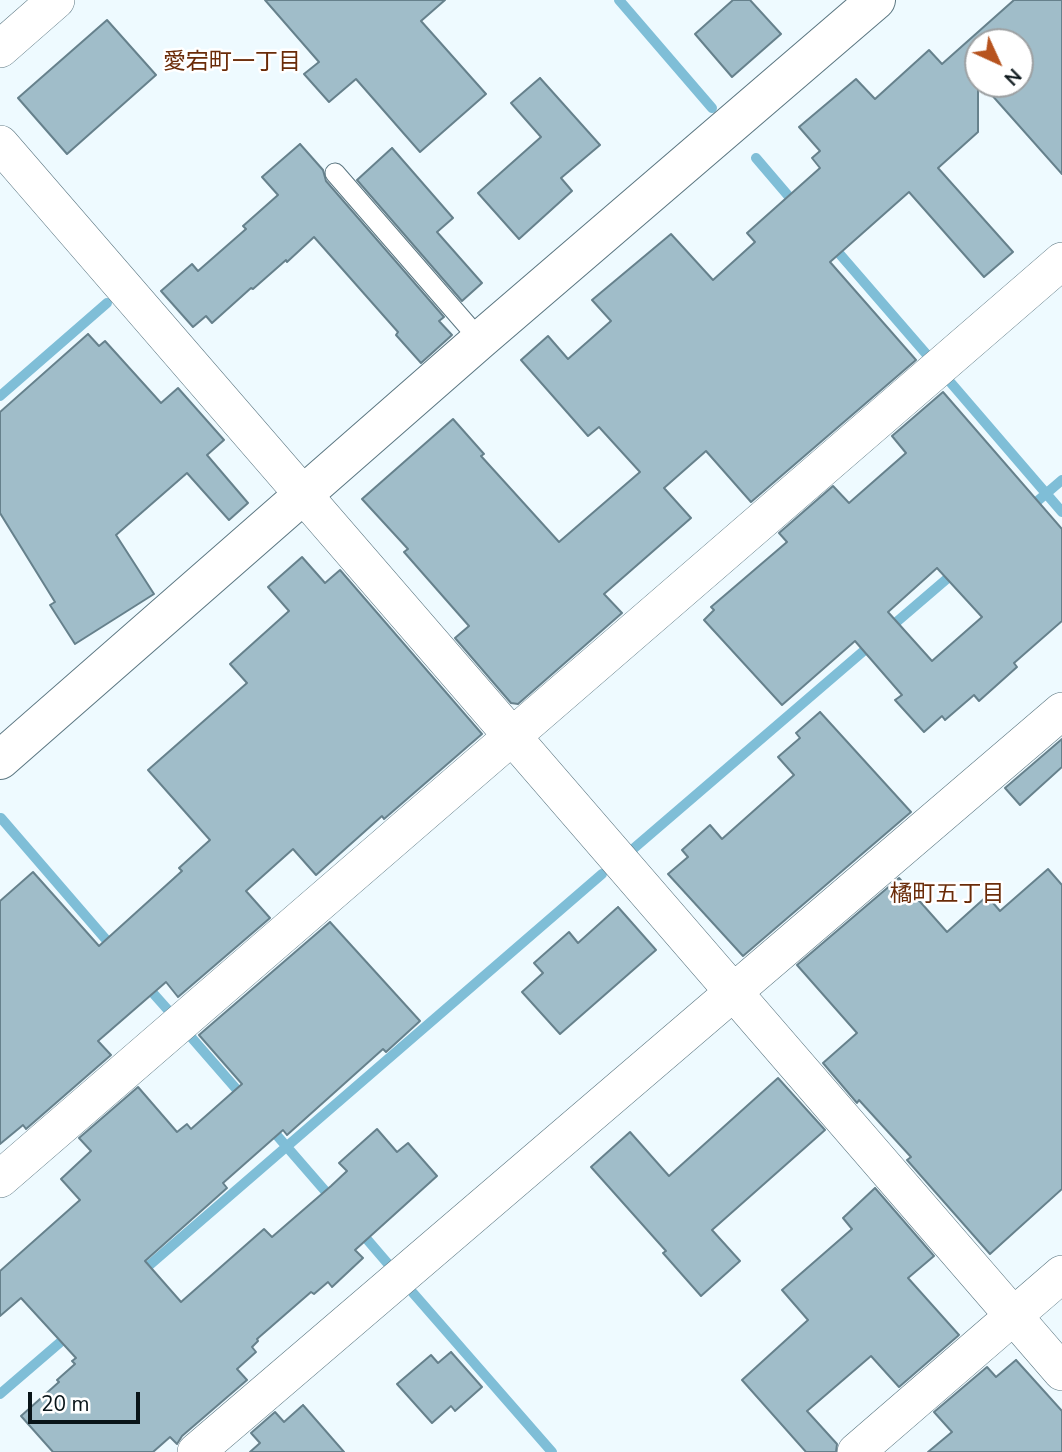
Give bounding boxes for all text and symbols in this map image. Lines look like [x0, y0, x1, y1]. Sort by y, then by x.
north arrow [964, 28, 1034, 98]
district label: 愛宕町一丁目 [163, 49, 301, 77]
text: N [998, 62, 1027, 91]
district label: 橘町五丁目 [890, 881, 1004, 909]
scale bar [32, 1378, 144, 1422]
text: 20 m [41, 1390, 90, 1418]

